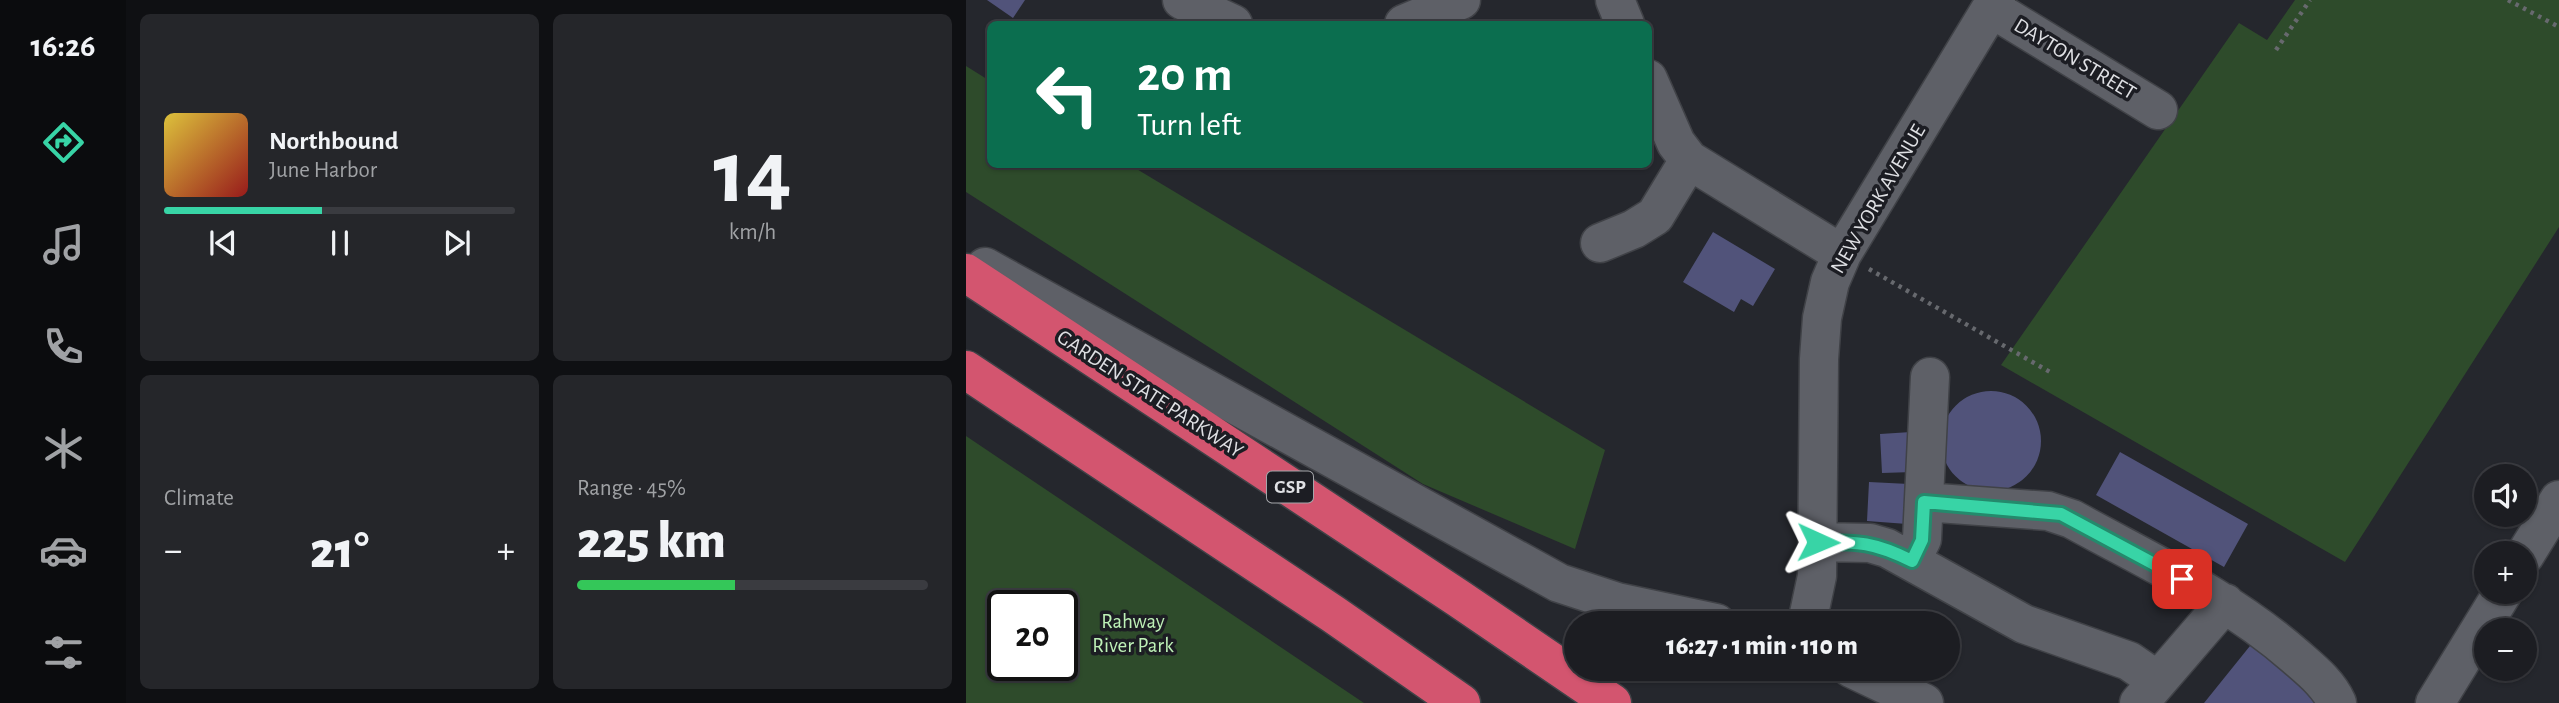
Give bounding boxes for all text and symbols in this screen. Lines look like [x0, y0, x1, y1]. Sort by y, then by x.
street label: DAYTON STREET [2010, 14, 2140, 104]
text: 16:26 [31, 30, 95, 62]
icon: left [1022, 49, 1113, 140]
text: 20 m [1137, 51, 1233, 100]
text: Turn left [1137, 109, 1241, 141]
icon: directions [39, 118, 88, 167]
street label: NEW YORK AVENUE [1827, 121, 1929, 277]
text: Northbound [269, 128, 398, 154]
text: 14 [713, 128, 792, 219]
text: June Harbor [269, 159, 377, 182]
icon: music [39, 220, 88, 269]
text: km/h [729, 221, 776, 244]
icon: previous [204, 224, 242, 262]
icon: pause [321, 224, 359, 262]
icon: next [438, 224, 476, 262]
icon: phone [39, 322, 88, 371]
street label: GARDEN STATE PARKWAY [1053, 326, 1247, 462]
icon: climate [39, 424, 88, 473]
map controls [2474, 464, 2537, 681]
button: sound [2474, 464, 2537, 527]
road number: GSP [1267, 472, 1313, 502]
text: Range · 45% [577, 477, 686, 500]
text: Climate [164, 487, 234, 510]
position arrow [1781, 505, 1855, 579]
text: 225 km [577, 515, 726, 567]
text: 21° [310, 525, 369, 577]
icon: car [39, 526, 88, 575]
text: − [164, 532, 182, 570]
text: + [497, 532, 515, 570]
button: + [2474, 541, 2537, 604]
pin [2152, 549, 2212, 609]
icon: arrive [2163, 560, 2201, 598]
speed limit sign: 20 [987, 590, 1078, 681]
park label: Rahway River Park [1092, 611, 1174, 656]
button: − [2474, 618, 2537, 681]
icon: filters [39, 628, 88, 677]
text: 16:27 · 1 min · 110 m [1666, 633, 1858, 659]

